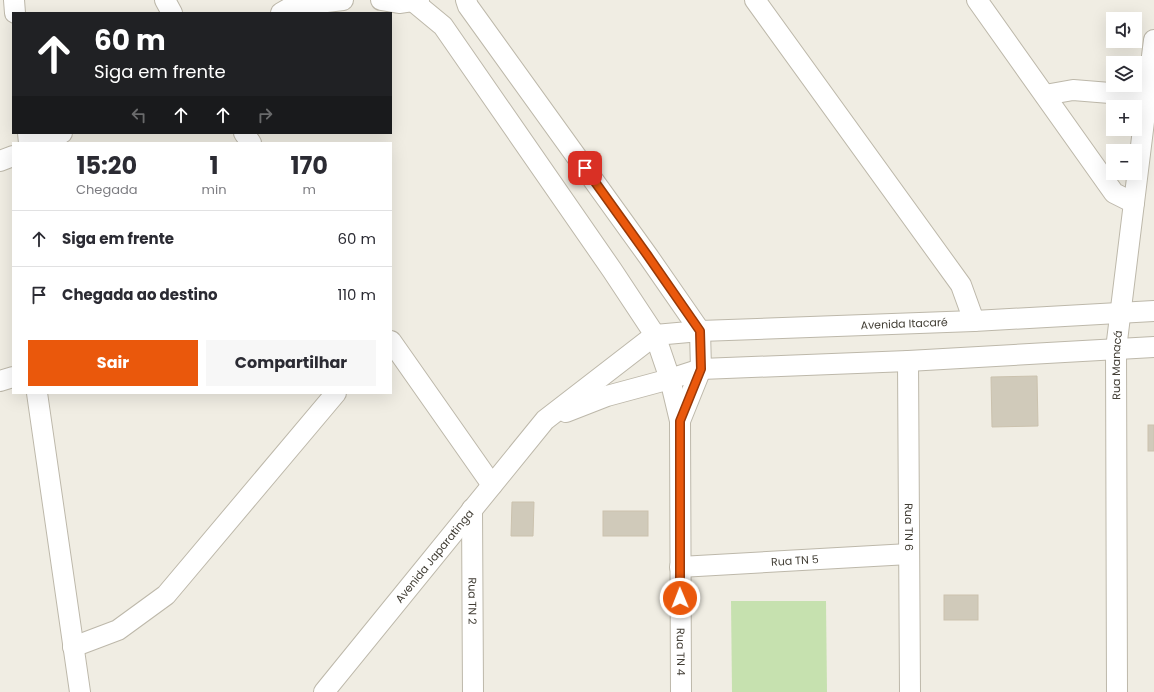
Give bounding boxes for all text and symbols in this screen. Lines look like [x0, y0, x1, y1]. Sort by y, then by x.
map controls [1106, 12, 1142, 180]
button: sound [1106, 12, 1142, 48]
text: 60 m [94, 21, 166, 60]
icon: ahead [28, 28, 80, 80]
button: layers [1106, 56, 1142, 92]
text: Siga em frente [94, 59, 226, 84]
button: + [1106, 100, 1142, 136]
icon: left [128, 104, 150, 126]
icon: ahead [170, 104, 192, 126]
icon: ahead [212, 104, 234, 126]
icon: right [254, 104, 276, 126]
button: − [1106, 144, 1142, 180]
text: 15:20 [76, 149, 137, 182]
text: 1 [209, 149, 219, 182]
text: 170 [290, 149, 328, 182]
pin [568, 151, 602, 185]
icon: arrive [574, 157, 596, 179]
text: Chegada [76, 180, 138, 199]
text: min [202, 180, 226, 199]
text: m [303, 180, 316, 199]
icon: ahead [28, 228, 50, 250]
text: Siga em frente [62, 228, 174, 249]
text: 60 m [338, 228, 376, 249]
icon: arrive [28, 284, 50, 306]
text: Chegada ao destino [62, 284, 218, 305]
text: 110 m [338, 284, 376, 305]
street label: Avenida Itacaré [860, 314, 948, 333]
street label: Rua Manacá [1108, 329, 1126, 400]
button: Sair [28, 340, 198, 386]
button: Compartilhar [206, 340, 376, 386]
street label: Rua TN 6 [901, 503, 917, 551]
street label: Avenida Japaratinga [391, 506, 477, 606]
street label: Rua TN 5 [771, 551, 819, 570]
street label: Rua TN 2 [464, 577, 481, 625]
position arrow [659, 577, 701, 619]
street label: Rua TN 4 [673, 628, 689, 676]

